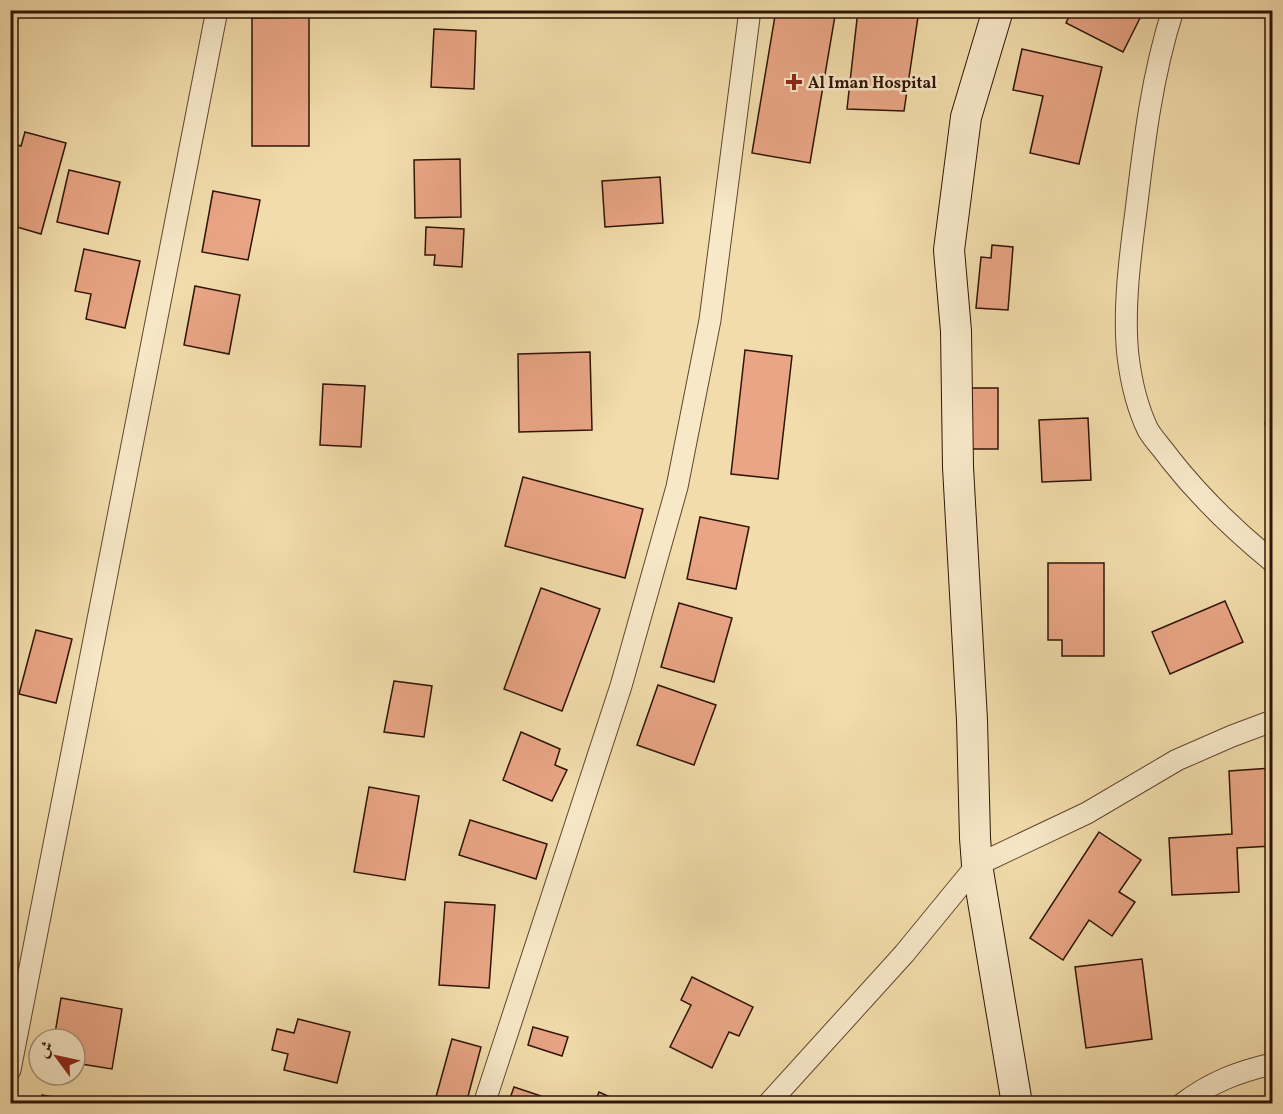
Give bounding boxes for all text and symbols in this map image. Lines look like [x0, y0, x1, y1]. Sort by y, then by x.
marker: Al Iman Hospital [785, 73, 803, 91]
place label: Al Iman Hospital [808, 73, 937, 95]
north arrow [27, 1027, 87, 1087]
text: ش [33, 1037, 60, 1063]

